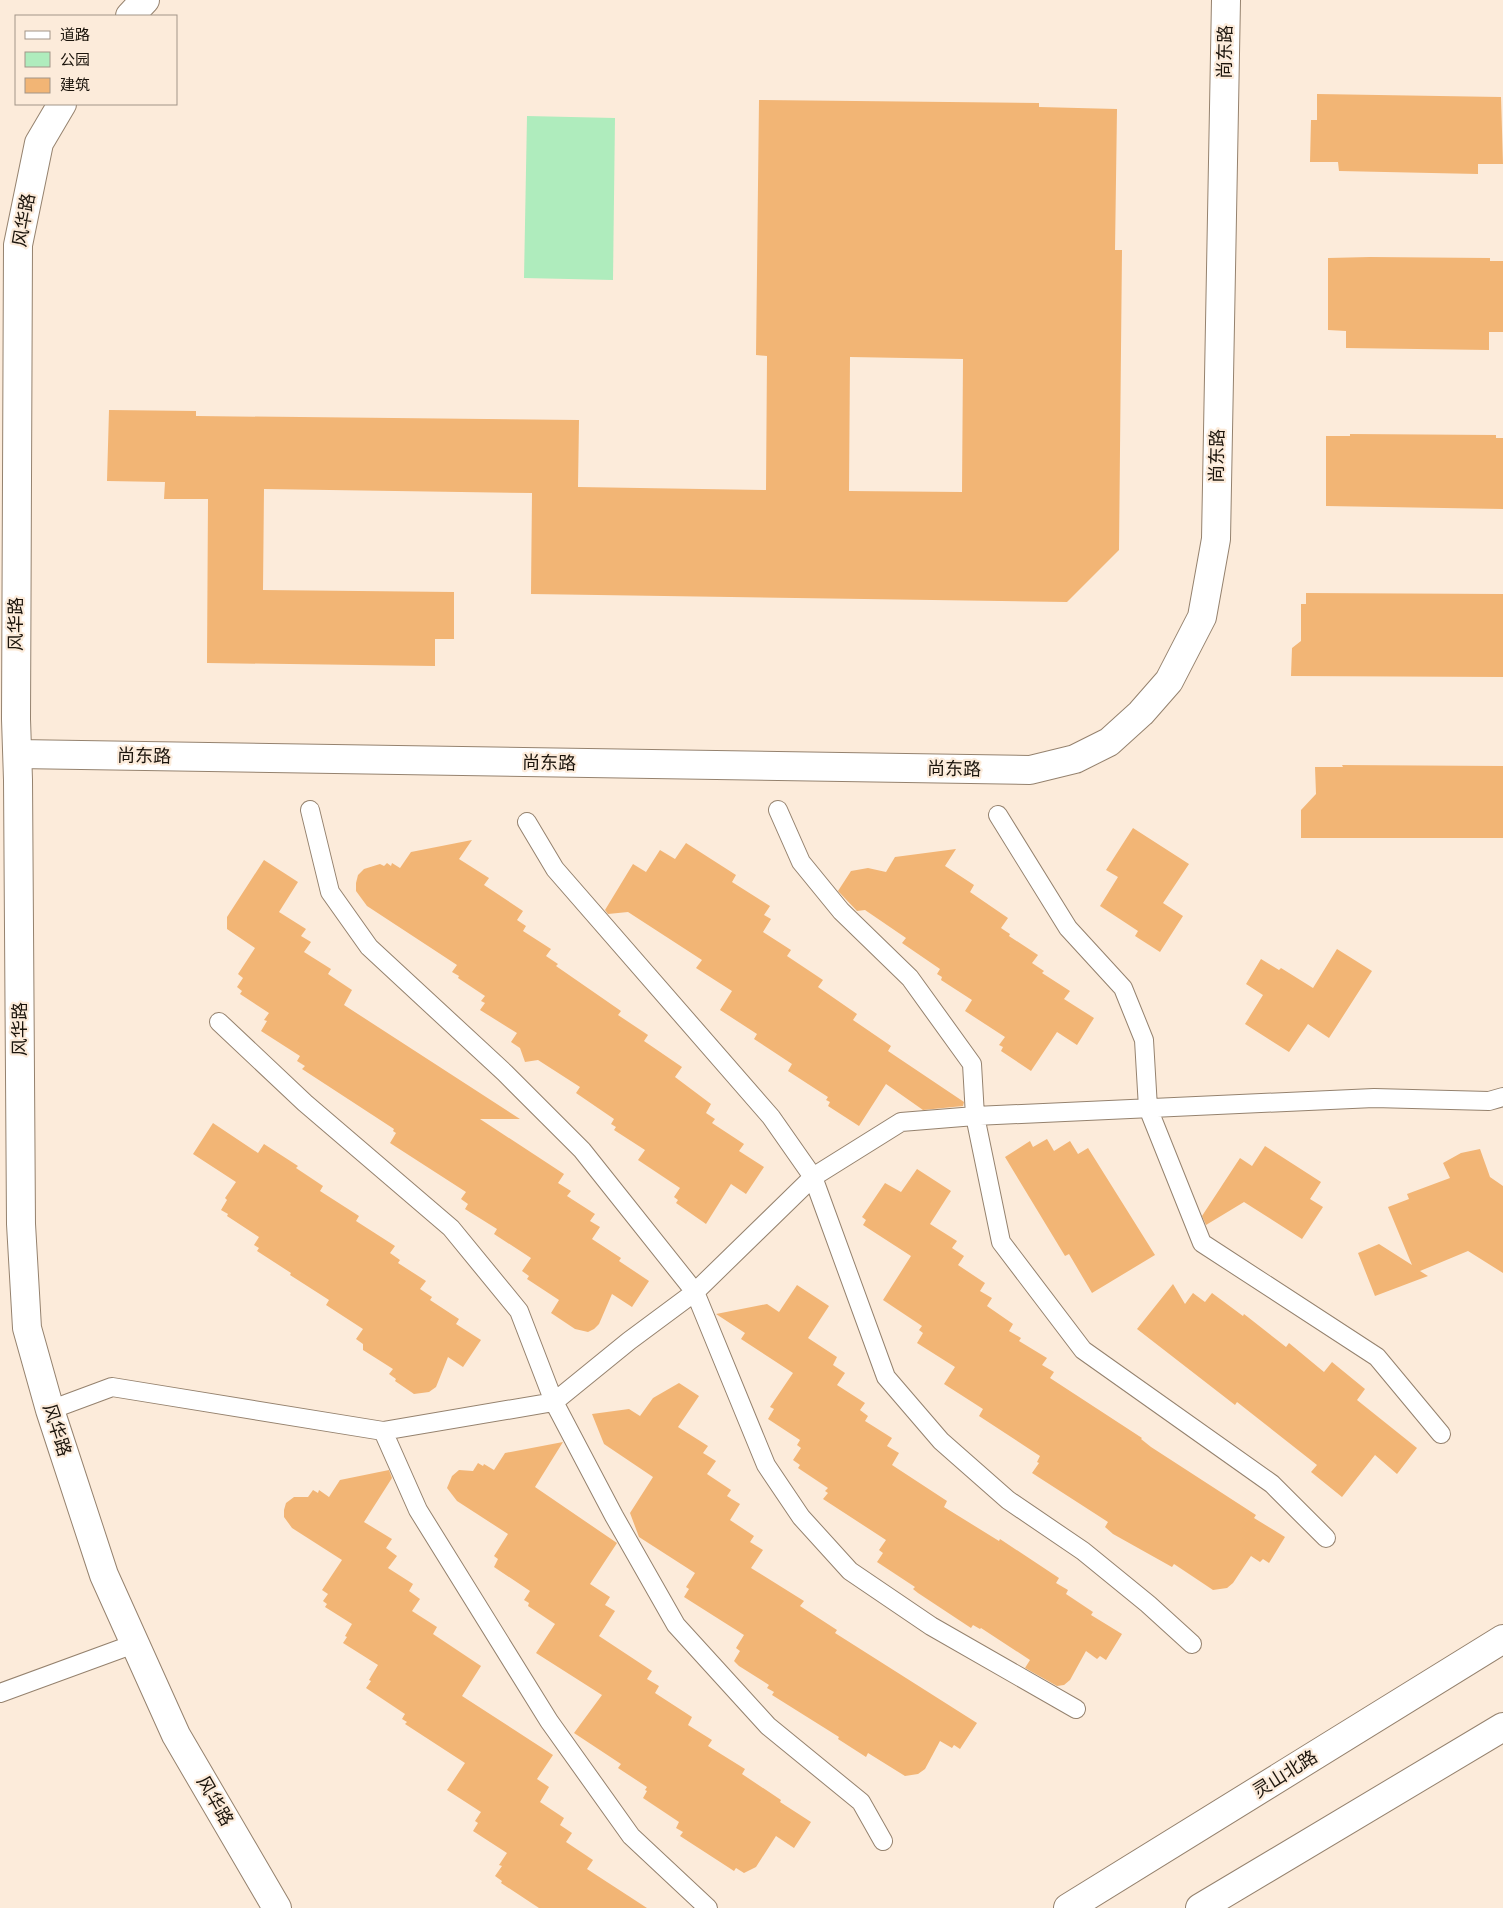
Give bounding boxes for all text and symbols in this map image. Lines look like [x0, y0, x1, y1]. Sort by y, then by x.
legend [15, 15, 178, 105]
text: 道路 [60, 24, 90, 44]
street label: 尚东路 [1212, 25, 1236, 79]
text: 公园 [60, 49, 90, 69]
text: 建筑 [60, 74, 90, 94]
street label: 风华路 [7, 191, 40, 248]
street label: 尚东路 [1204, 429, 1228, 483]
street label: 风华路 [3, 597, 27, 651]
street label: 尚东路 [117, 743, 171, 767]
street label: 尚东路 [522, 750, 576, 774]
street label: 尚东路 [927, 756, 981, 780]
street label: 风华路 [7, 1002, 31, 1056]
street label: 风华路 [38, 1400, 78, 1459]
street label: 灵山北路 [1248, 1744, 1321, 1802]
street label: 风华路 [192, 1771, 240, 1830]

